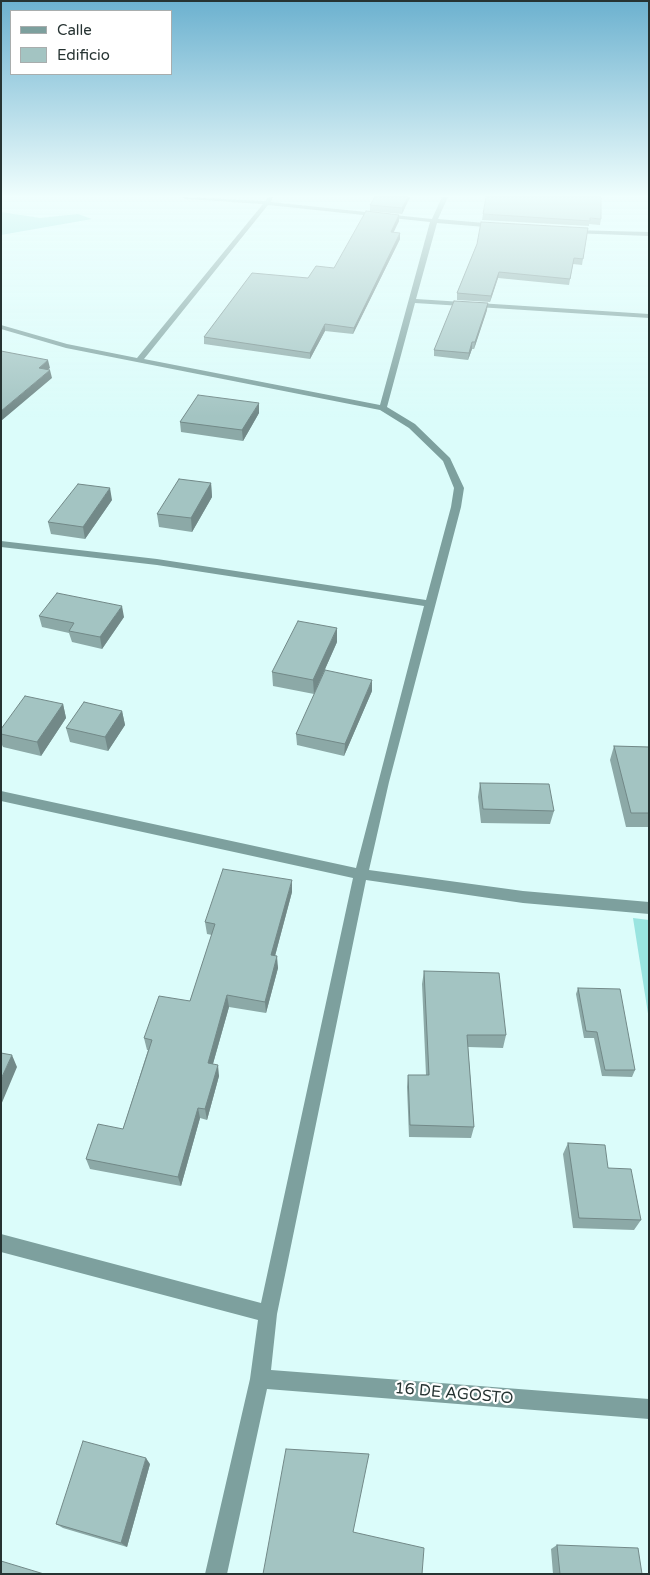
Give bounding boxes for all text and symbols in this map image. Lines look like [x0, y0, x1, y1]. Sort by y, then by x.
legend [10, 10, 172, 75]
text: Calle [57, 21, 92, 39]
text: Edificio [57, 46, 110, 64]
street label: 16 DE AGOSTO [394, 1379, 514, 1409]

